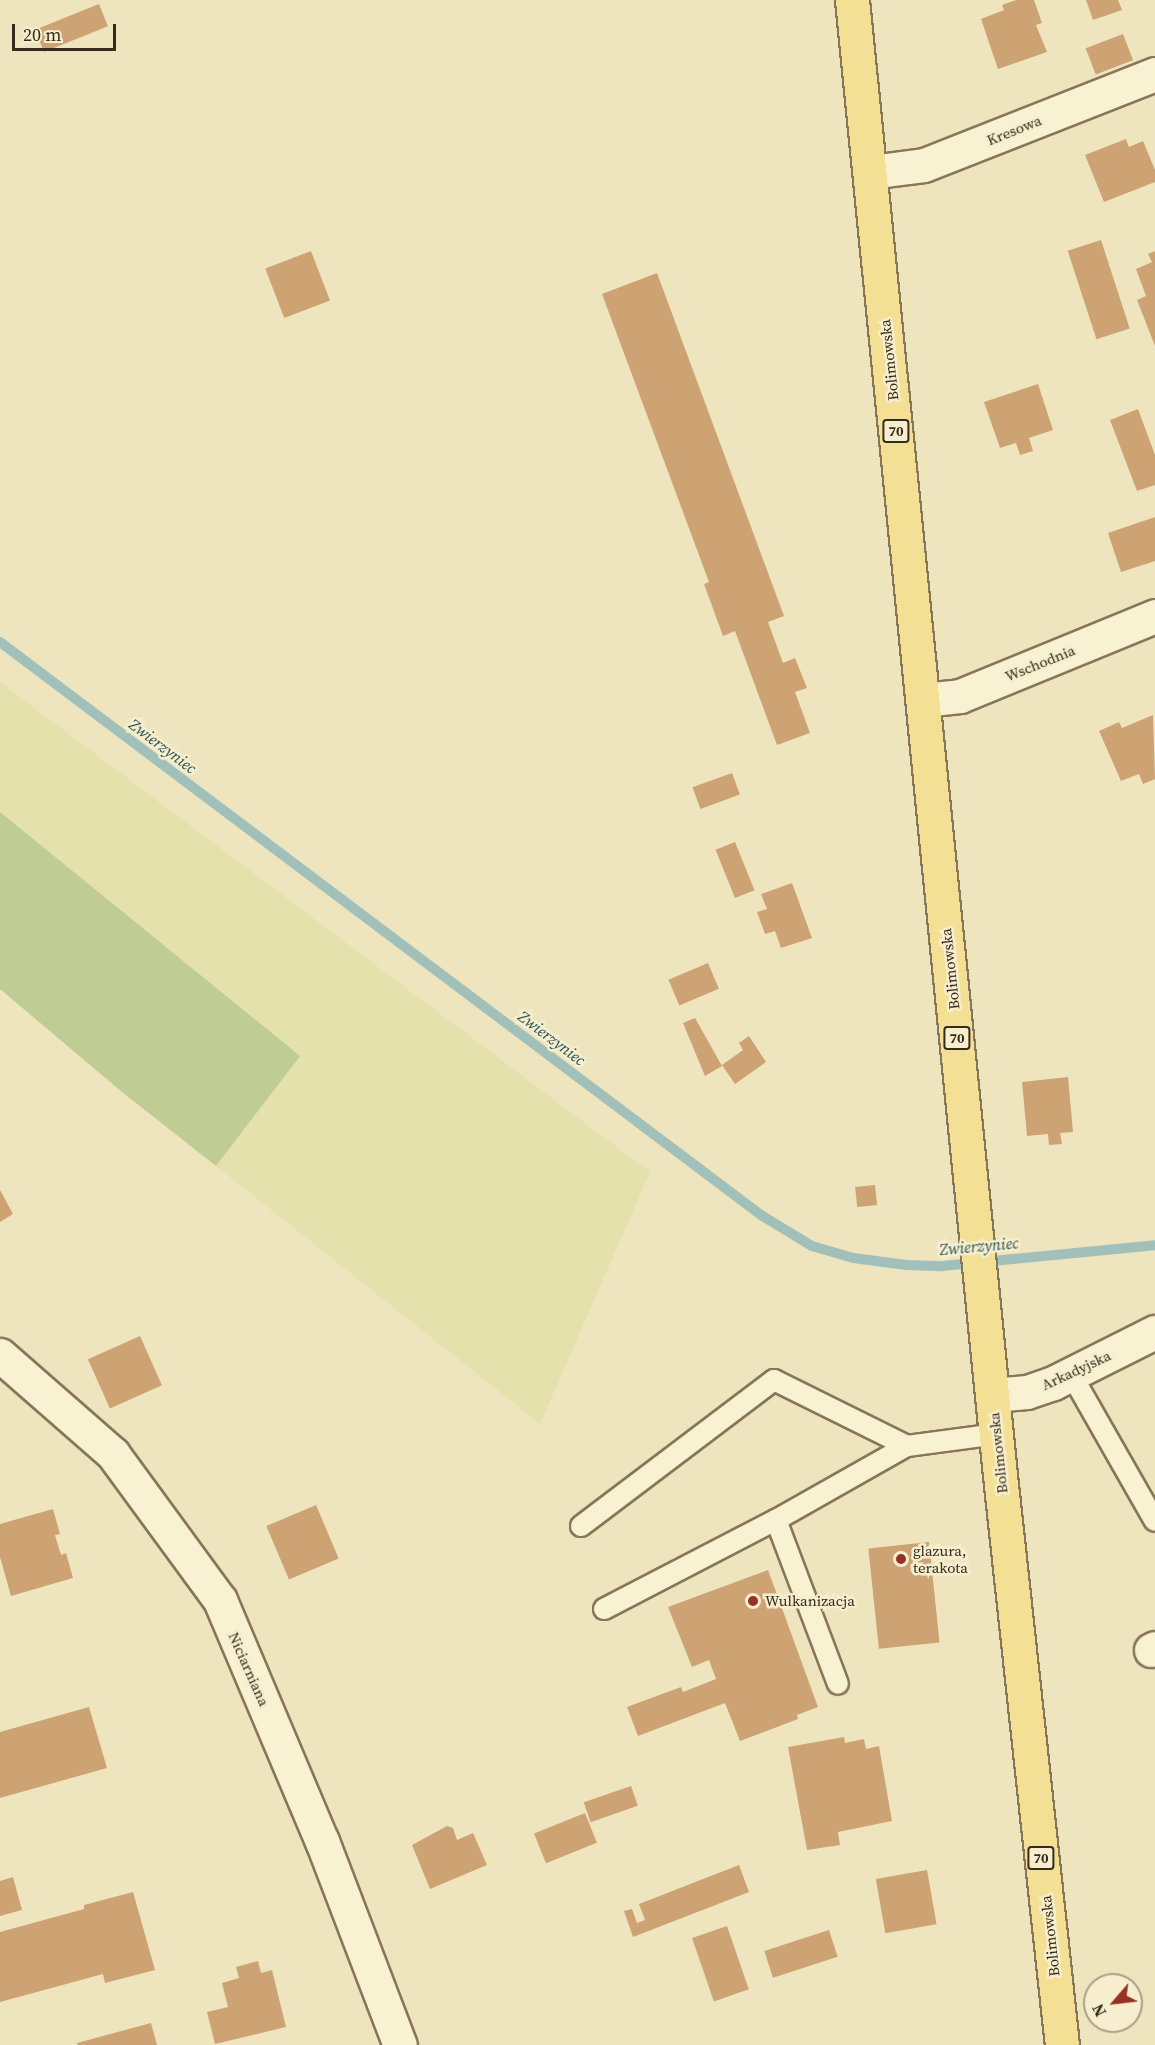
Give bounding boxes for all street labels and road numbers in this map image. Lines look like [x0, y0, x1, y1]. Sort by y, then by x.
street label: Kresowa [984, 111, 1044, 149]
street label: Bolimowska [876, 318, 902, 402]
road number: 70 [881, 420, 911, 442]
street label: Wschodnia [1002, 641, 1078, 685]
street label: Bolimowska [937, 927, 963, 1011]
road number: 70 [942, 1027, 972, 1049]
street label: Arkadyjska [1038, 1346, 1114, 1394]
street label: Bolimowska [985, 1411, 1011, 1495]
street label: Niciarniana [225, 1629, 273, 1709]
road number: 70 [1026, 1847, 1056, 1869]
street label: Bolimowska [1037, 1894, 1063, 1978]

